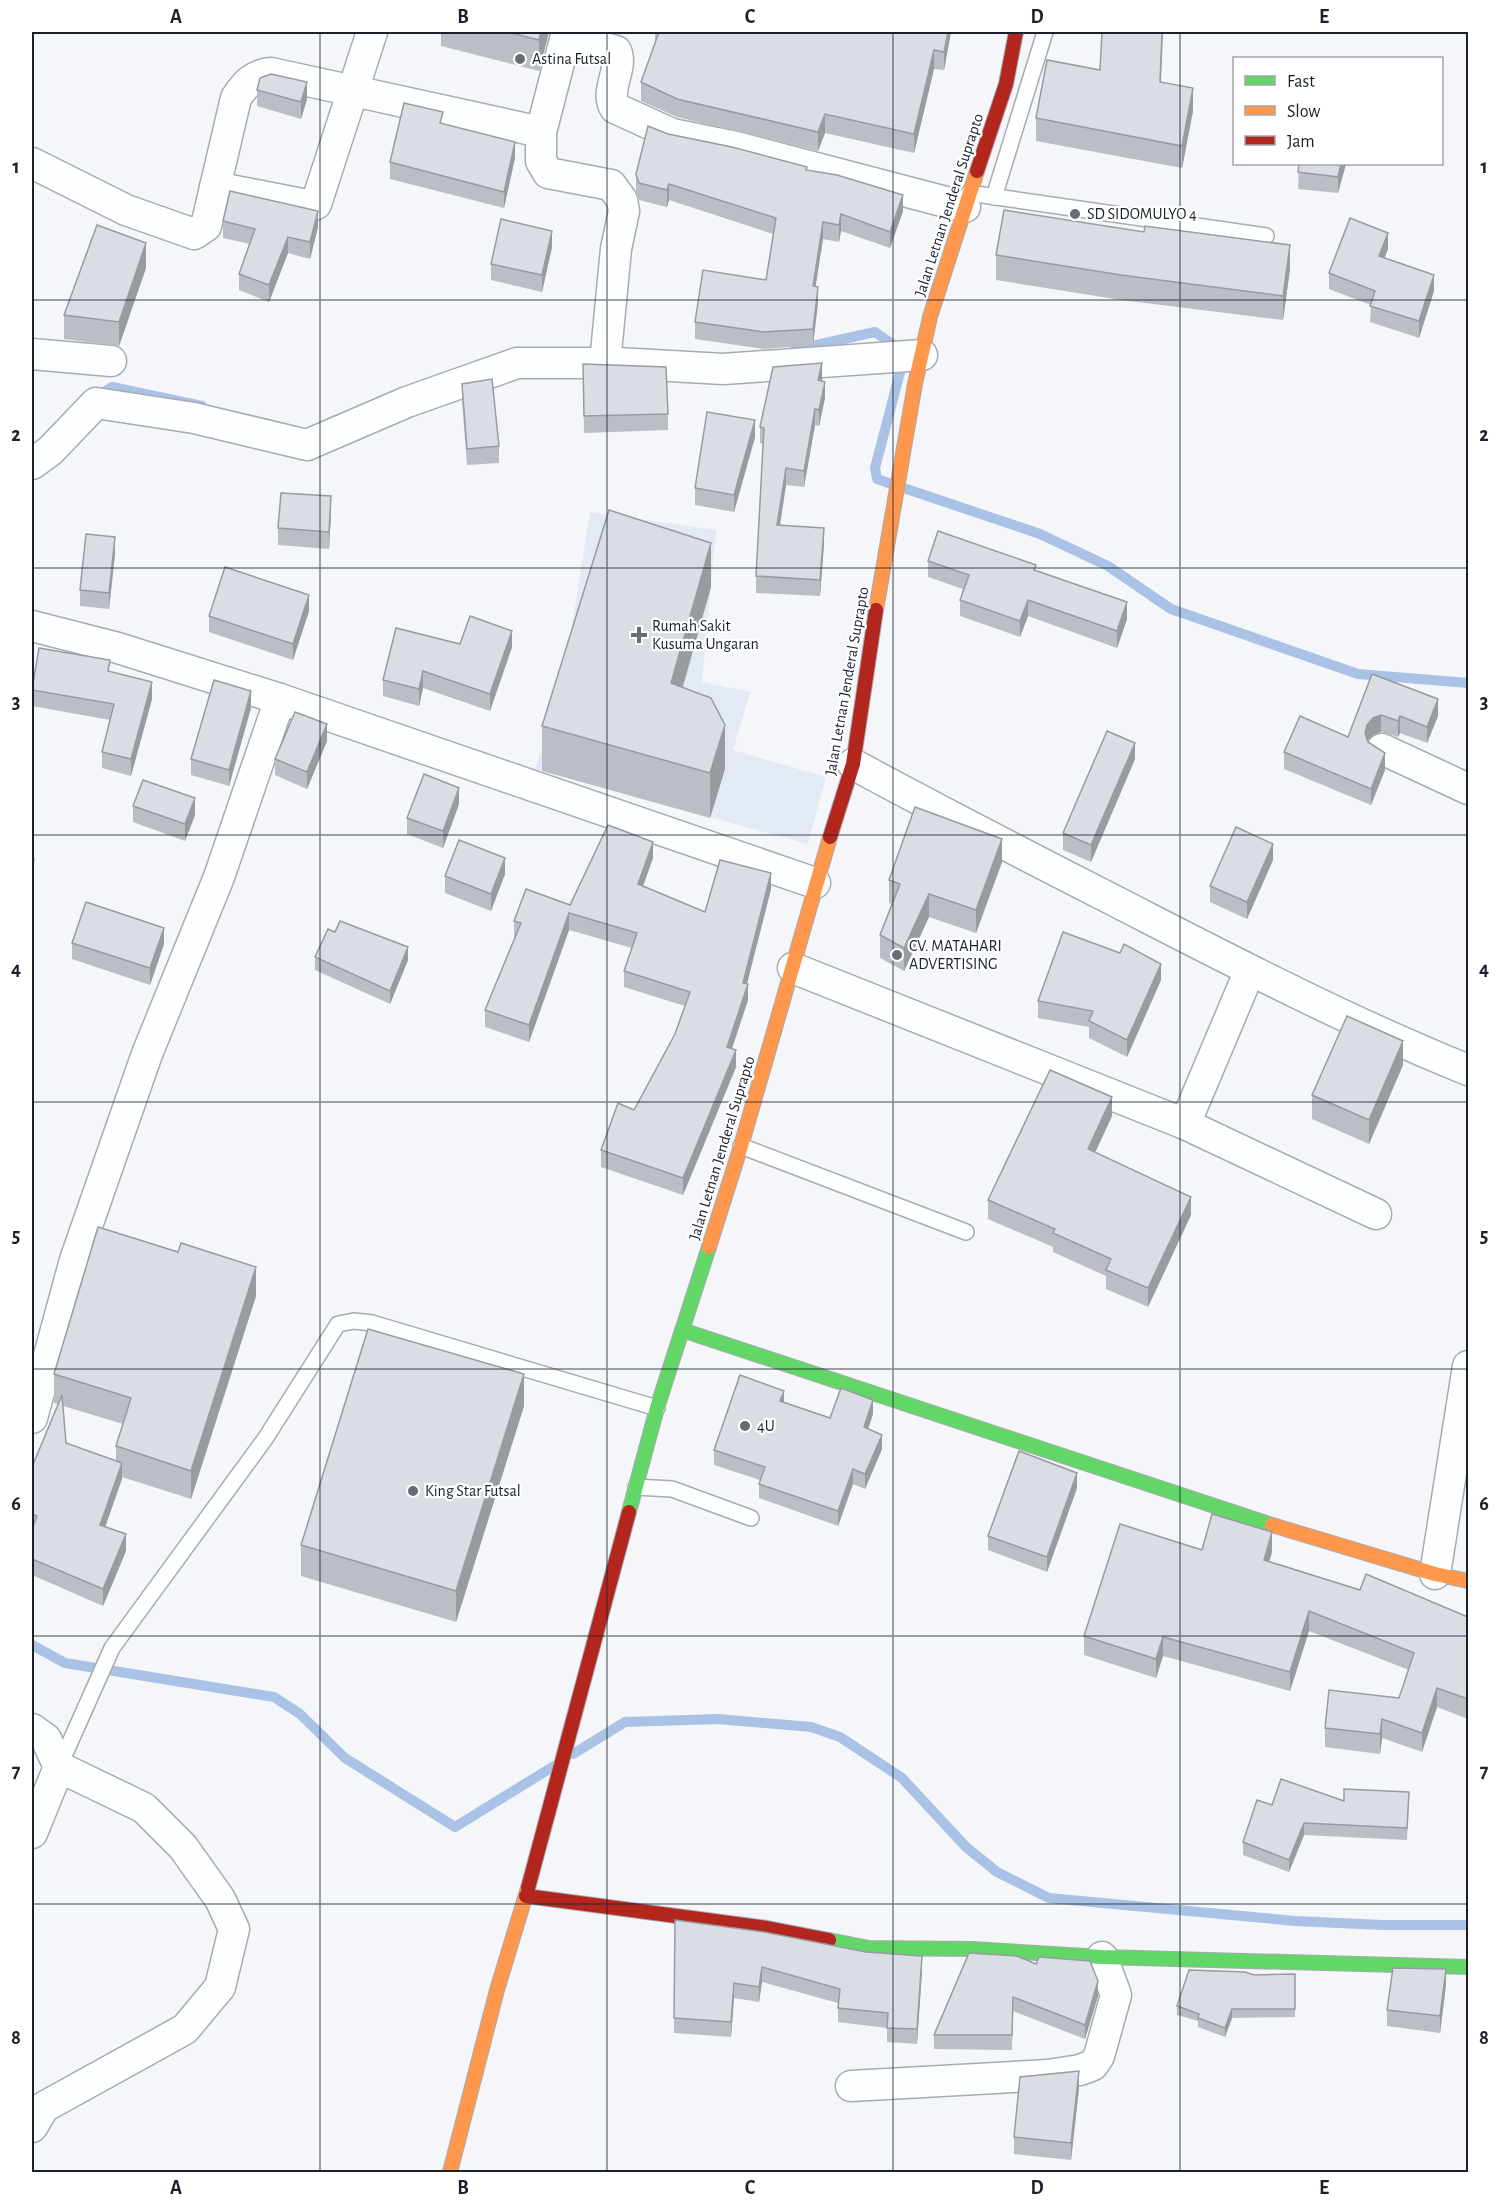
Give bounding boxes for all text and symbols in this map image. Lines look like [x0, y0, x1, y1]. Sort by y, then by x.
text: A [170, 7, 182, 27]
text: B [457, 7, 469, 27]
text: C [745, 7, 756, 27]
text: D [1030, 7, 1044, 27]
text: E [1319, 7, 1329, 27]
place label: Astina Futsal [532, 51, 611, 67]
marker: Astina Futsal [513, 52, 527, 66]
legend [1233, 57, 1443, 165]
text: Fast [1287, 73, 1315, 91]
text: Slow [1287, 103, 1320, 121]
street label: Jalan Letnan Jenderal Suprapto [912, 111, 986, 298]
text: Jam [1287, 133, 1315, 151]
text: 1 [12, 157, 20, 177]
text: 1 [1480, 157, 1488, 177]
place label: SD SIDOMULYO 4 [1087, 206, 1197, 222]
marker: SD SIDOMULYO 4 [1068, 207, 1082, 221]
text: 2 [11, 425, 21, 445]
text: 2 [1479, 425, 1489, 445]
street label: Jalan Letnan Jenderal Suprapto [823, 585, 872, 777]
place label: Rumah Sakit Kusuma Ungaran [652, 618, 759, 652]
marker: Rumah Sakit Kusuma Ungaran [630, 626, 648, 644]
text: 3 [12, 692, 20, 712]
text: 3 [1480, 692, 1488, 712]
place label: CV. MATAHARI ADVERTISING [909, 938, 1002, 972]
marker: CV. MATAHARI ADVERTISING [890, 948, 904, 962]
text: 4 [11, 959, 21, 979]
text: 4 [1479, 959, 1489, 979]
street label: Jalan Letnan Jenderal Suprapto [686, 1054, 758, 1242]
text: 5 [12, 1226, 20, 1246]
text: 5 [1480, 1226, 1488, 1246]
place label: 4U [757, 1418, 775, 1434]
marker: 4U [738, 1419, 752, 1433]
place label: King Star Futsal [425, 1483, 521, 1499]
marker: King Star Futsal [406, 1484, 420, 1498]
text: 6 [11, 1494, 21, 1514]
text: 6 [1479, 1494, 1489, 1514]
text: 7 [12, 1761, 21, 1781]
text: 7 [1480, 1761, 1489, 1781]
text: 8 [11, 2028, 21, 2048]
text: 8 [1479, 2028, 1489, 2048]
text: A [170, 2178, 182, 2198]
text: B [457, 2178, 469, 2198]
text: C [745, 2178, 756, 2198]
text: D [1030, 2178, 1044, 2198]
text: E [1319, 2178, 1329, 2198]

